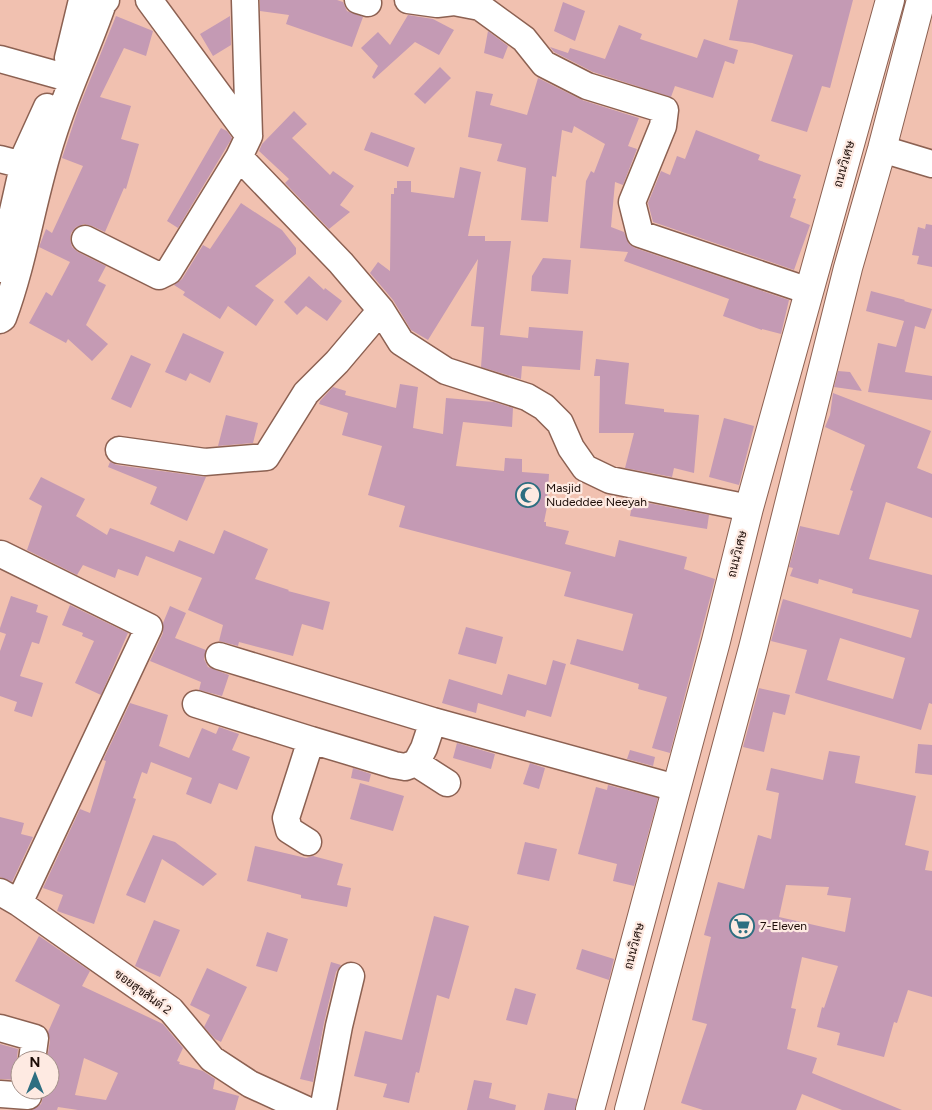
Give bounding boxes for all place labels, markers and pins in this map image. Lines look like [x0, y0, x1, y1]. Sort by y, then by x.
place label: Masjid Nudeddee Neeyah [546, 481, 647, 509]
mosque icon: Masjid Nudeddee Neeyah [515, 482, 541, 508]
supermarket icon: 7-Eleven [729, 913, 755, 939]
place label: 7-Eleven [760, 919, 807, 933]

